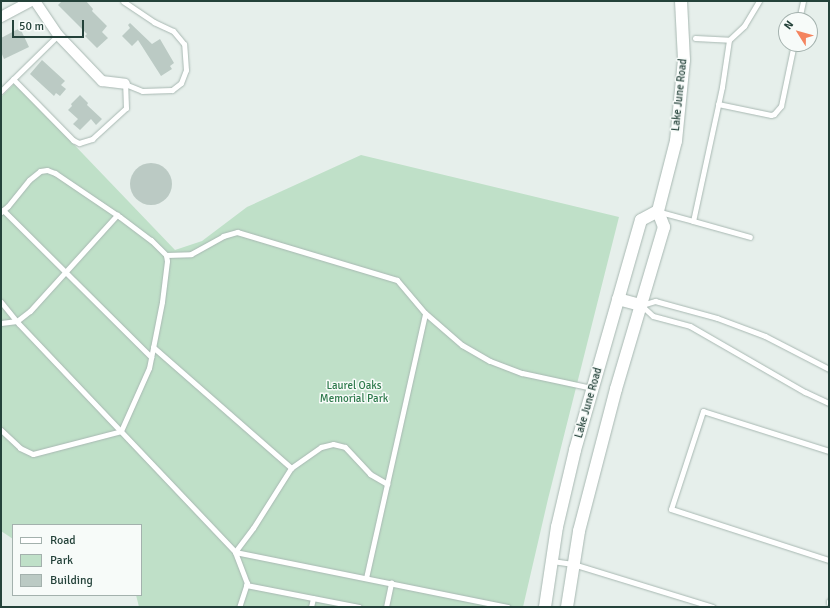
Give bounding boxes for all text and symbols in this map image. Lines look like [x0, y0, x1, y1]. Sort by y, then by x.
scale bar [14, 12, 86, 38]
north arrow [778, 12, 818, 52]
text: N [781, 18, 796, 32]
text: 50 m [19, 19, 44, 34]
street label: Lake June Road [670, 58, 690, 132]
street label: Lake June Road [573, 366, 605, 440]
park label: Laurel Oaks Memorial Park [320, 380, 388, 406]
legend [12, 524, 142, 596]
text: Road [50, 533, 76, 548]
text: Park [50, 553, 73, 568]
text: Building [50, 573, 93, 588]

